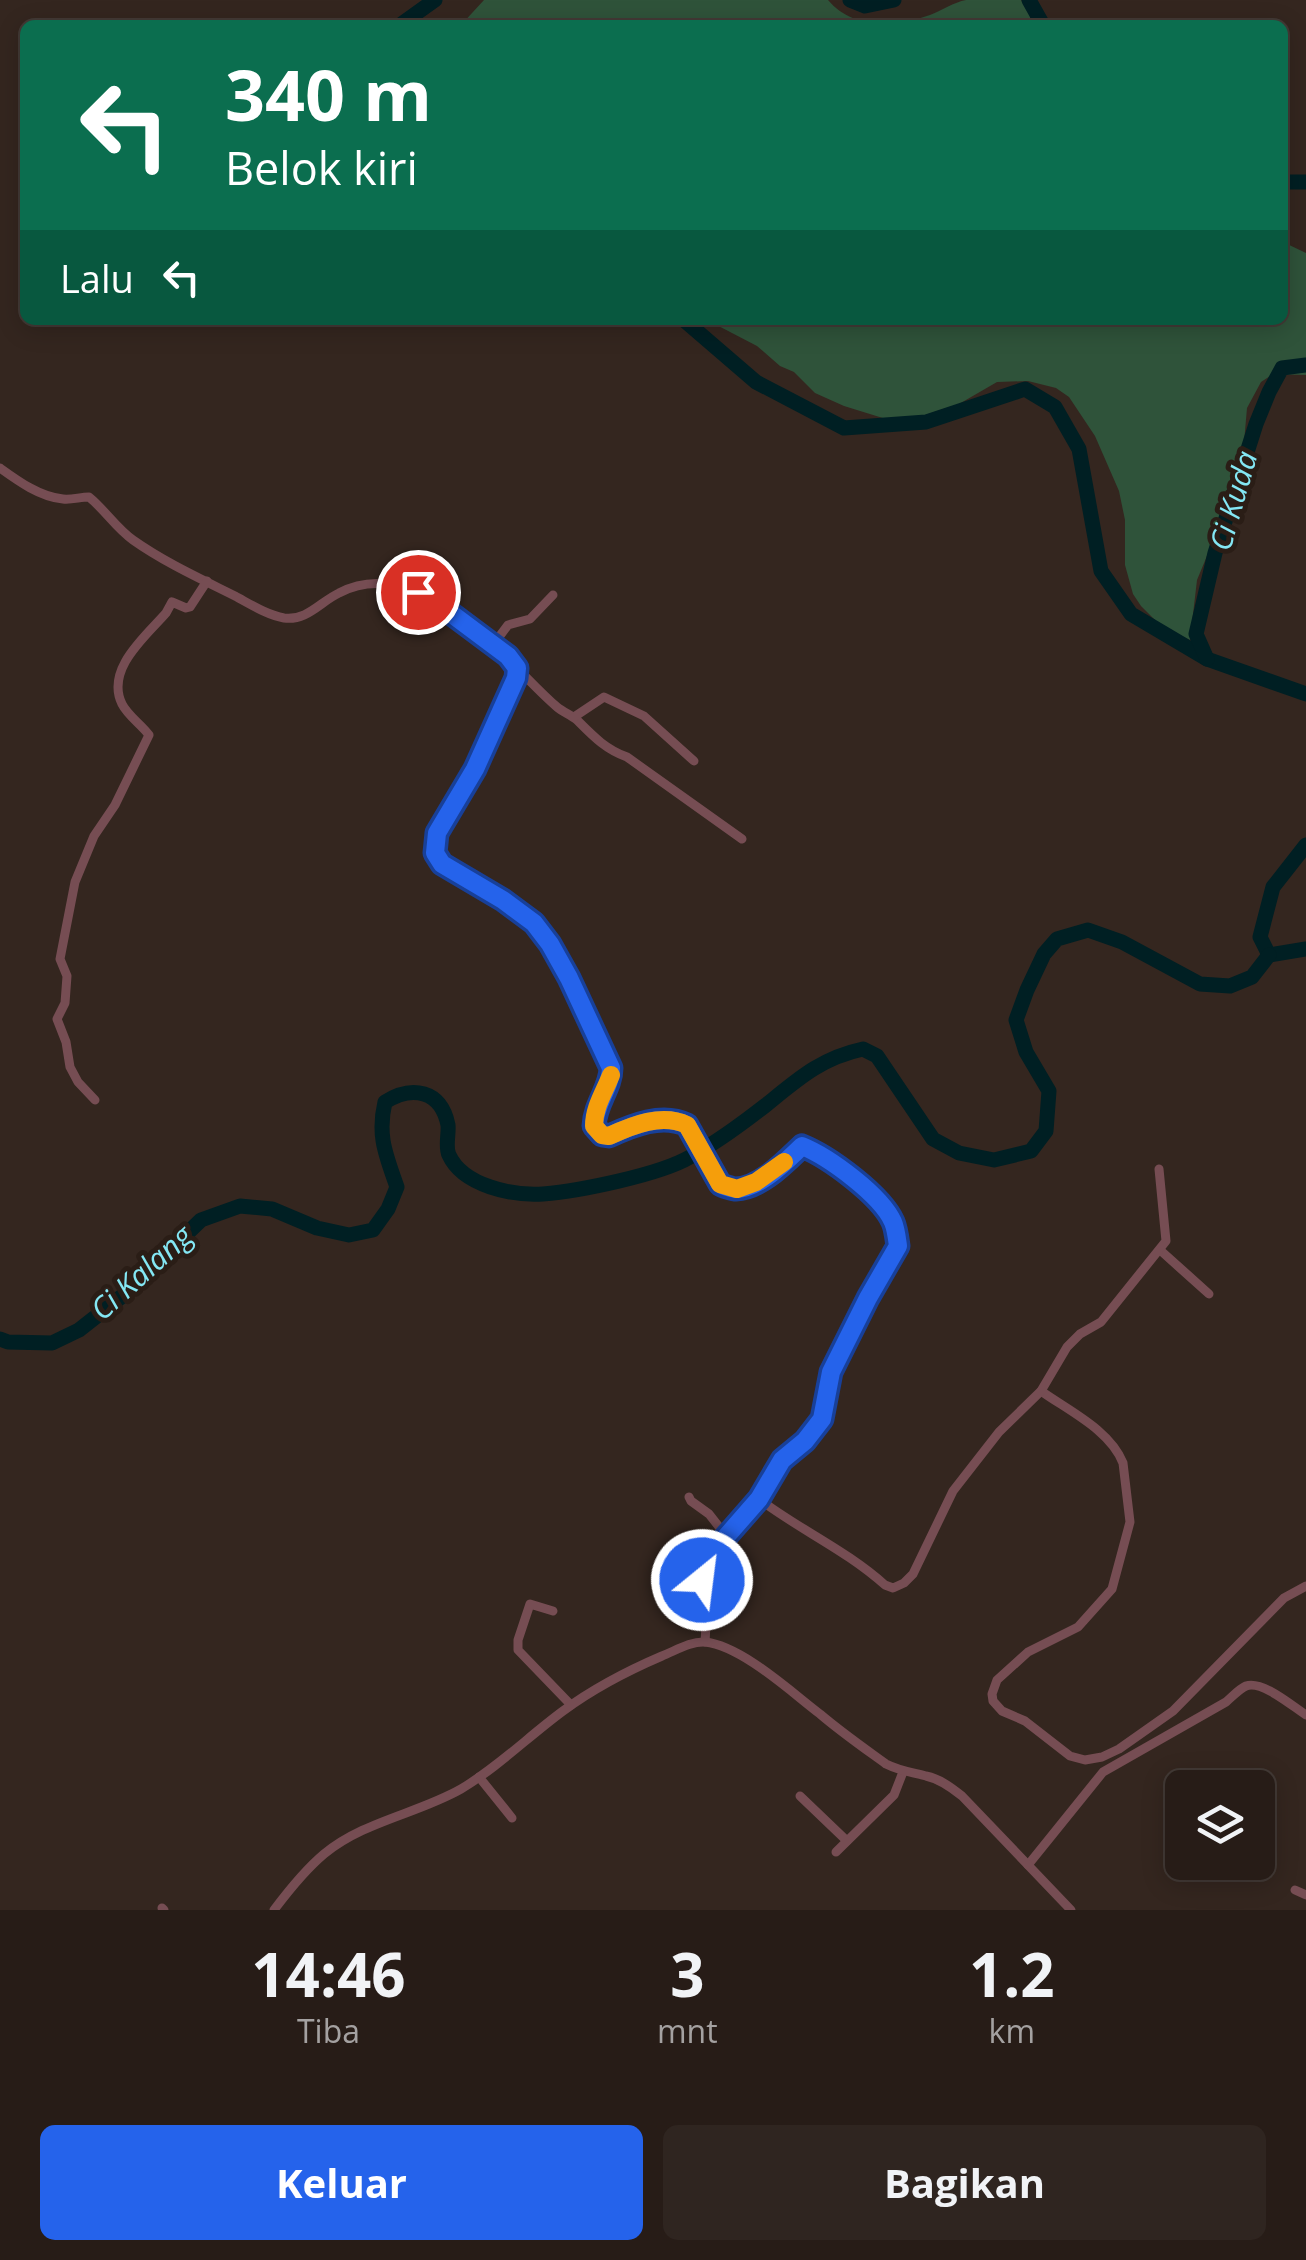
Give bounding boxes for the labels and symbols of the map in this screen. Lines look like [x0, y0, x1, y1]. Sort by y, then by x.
water label: Ci Kuda [1199, 446, 1266, 555]
pin [376, 550, 461, 635]
water label: Ci Kalang [81, 1214, 202, 1329]
position arrow [650, 1528, 754, 1632]

